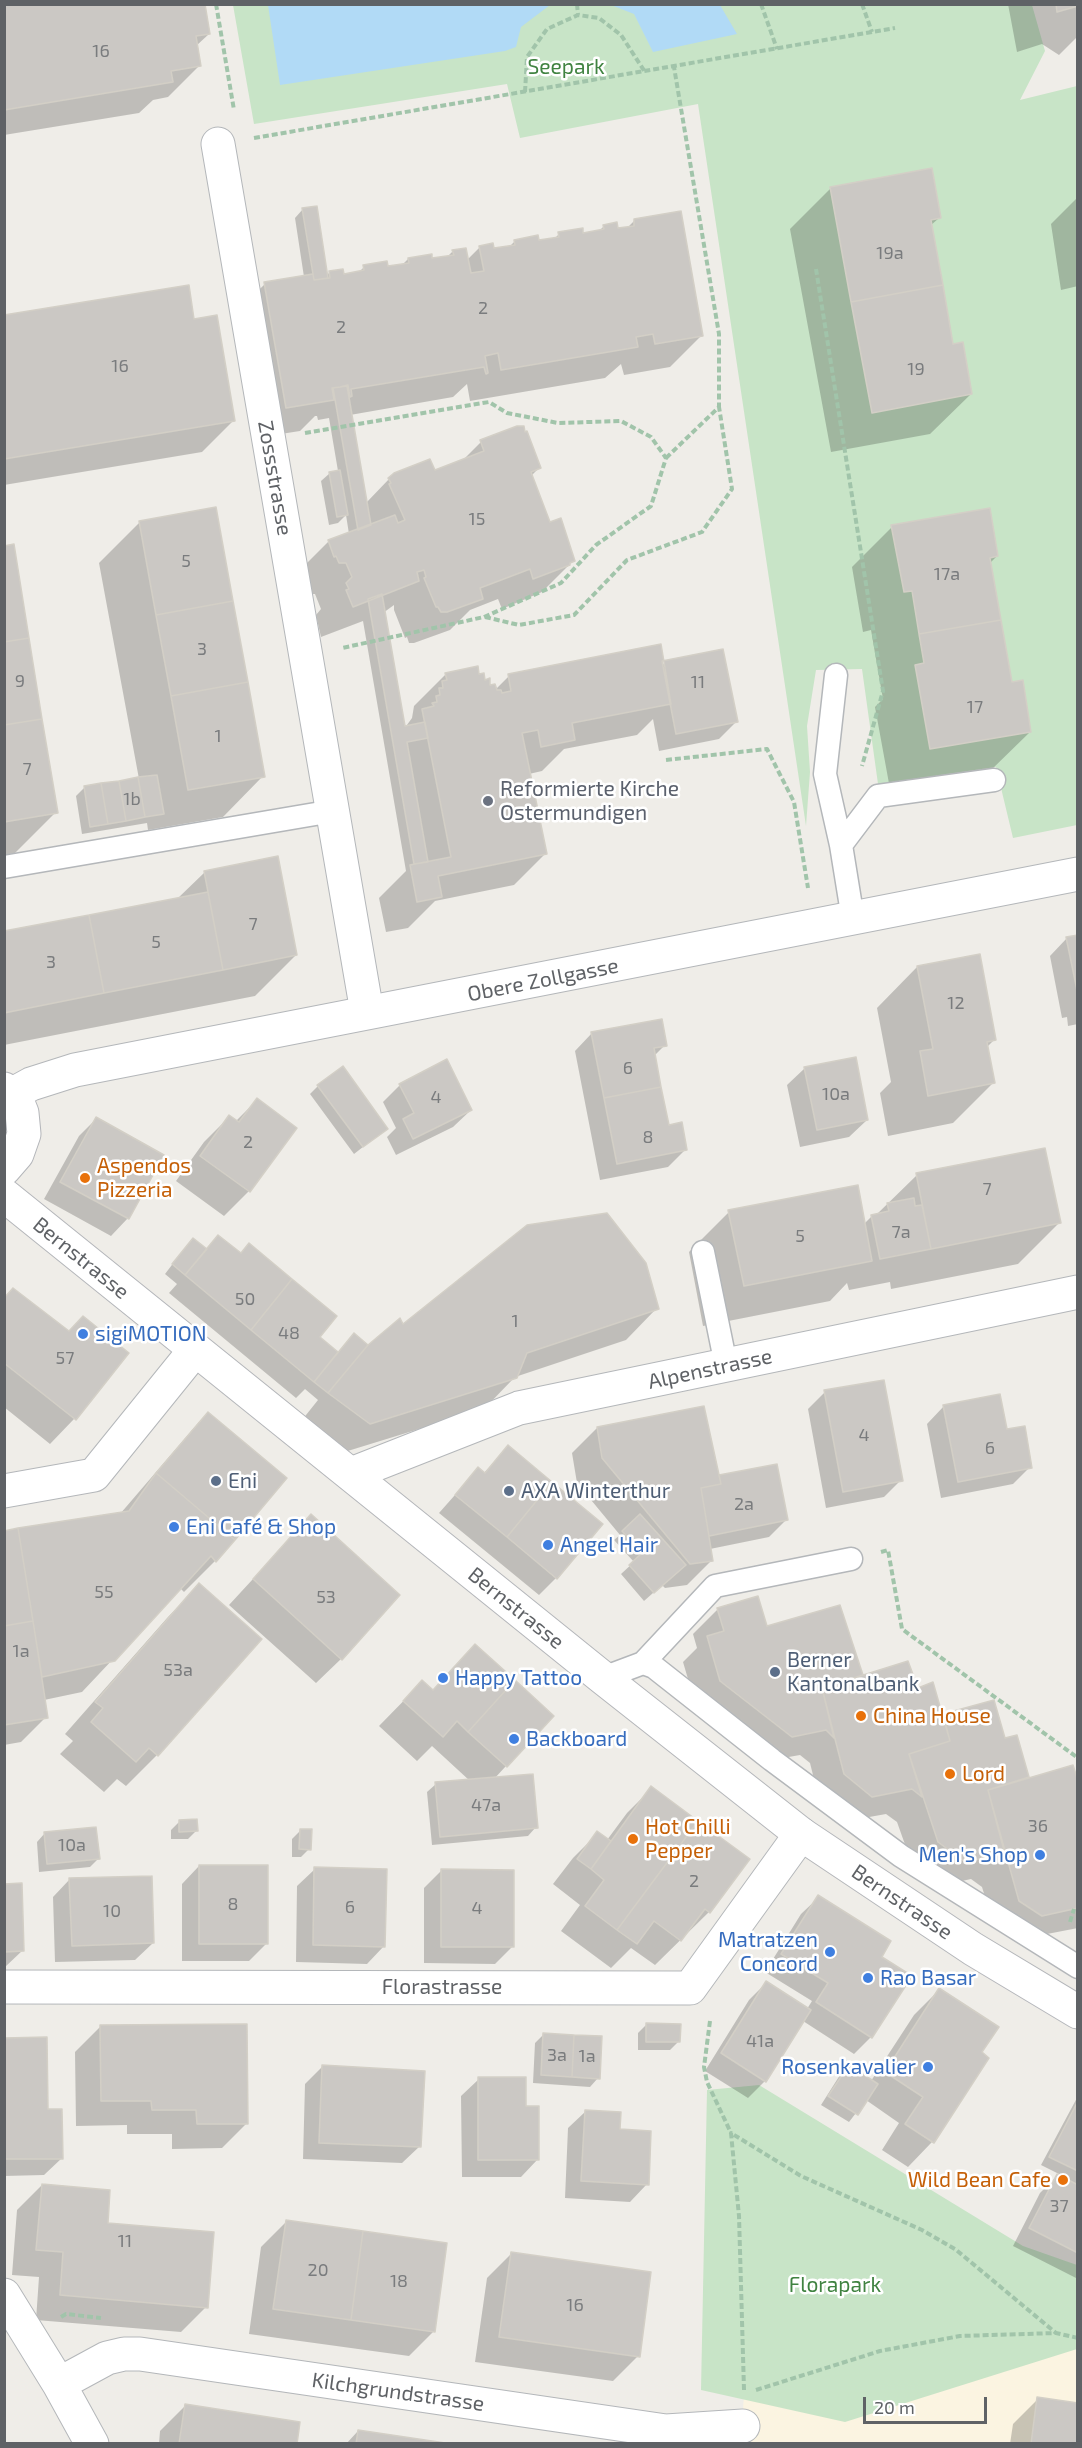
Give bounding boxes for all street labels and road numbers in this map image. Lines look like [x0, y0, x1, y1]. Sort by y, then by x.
street label: Zossstrasse [252, 419, 298, 537]
street label: Obere Zollgasse [465, 953, 621, 1007]
street label: Bernstrasse [28, 1212, 134, 1304]
street label: Alpenstrasse [646, 1344, 774, 1394]
street label: Bernstrasse [463, 1562, 569, 1654]
street label: Bernstrasse [847, 1859, 957, 1945]
street label: Florastrasse [382, 1974, 502, 2000]
street label: Kilchgrundstrasse [310, 2367, 486, 2417]

